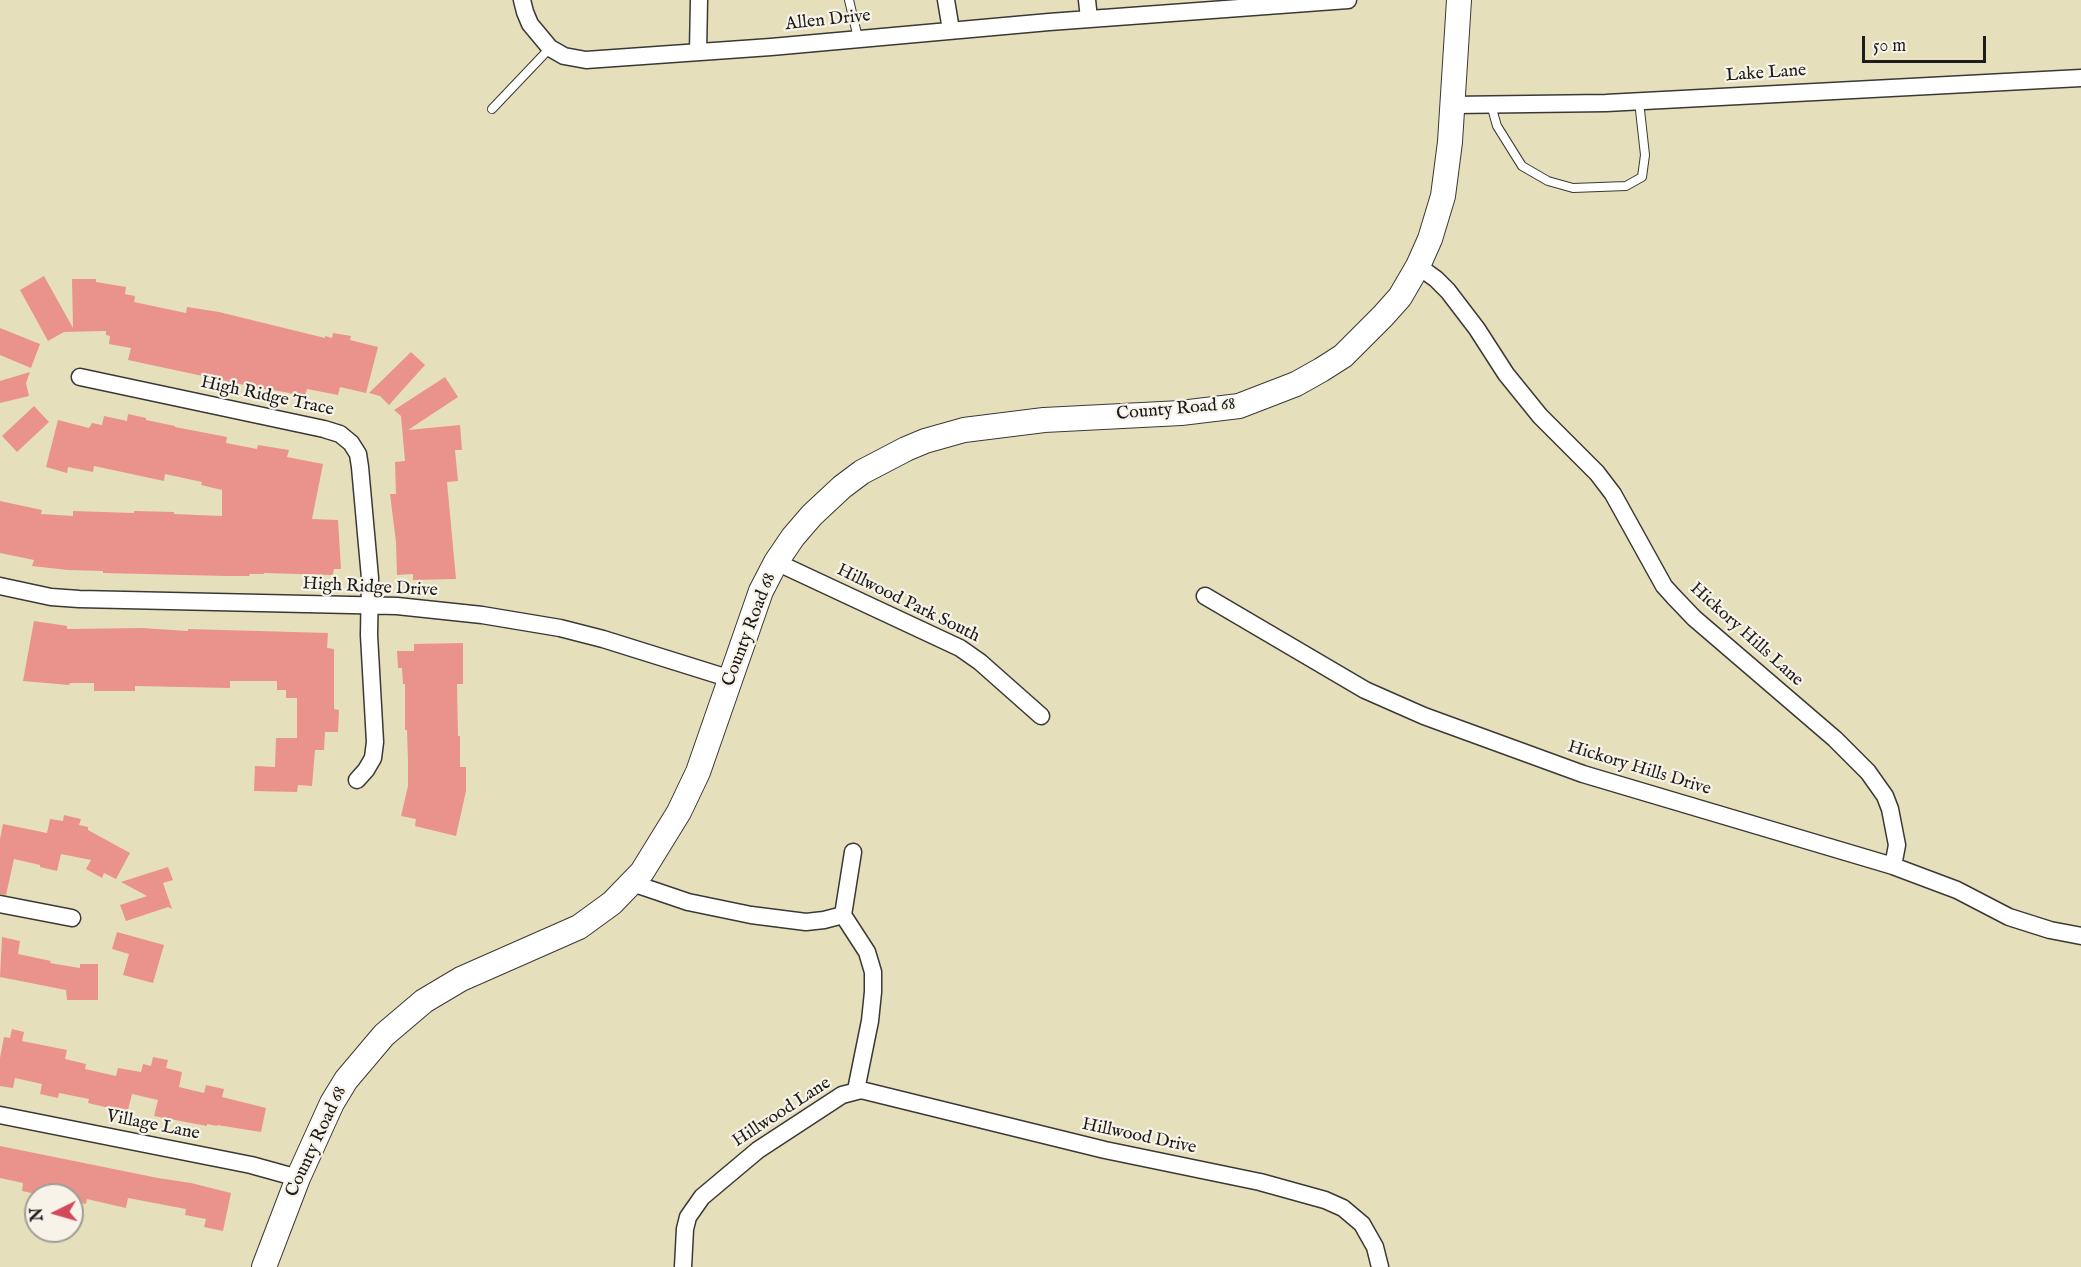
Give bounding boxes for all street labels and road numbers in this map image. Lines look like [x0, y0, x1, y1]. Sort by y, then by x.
street label: Allen Drive [784, 6, 872, 36]
street label: Lake Lane [1725, 60, 1807, 88]
street label: High Ridge Trace [198, 372, 336, 422]
street label: County Road 68 [1115, 394, 1237, 426]
street label: Hillwood Park South [833, 560, 983, 648]
street label: County Road 68 [718, 570, 782, 690]
street label: High Ridge Drive [302, 574, 438, 602]
street label: Hickory Hills Lane [1685, 578, 1807, 692]
street label: Hickory Hills Drive [1565, 737, 1713, 801]
street label: Hillwood Lane [729, 1073, 835, 1153]
street label: County Road 68 [282, 1083, 352, 1201]
street label: Village Lane [105, 1106, 201, 1146]
street label: Hillwood Drive [1080, 1114, 1198, 1160]

